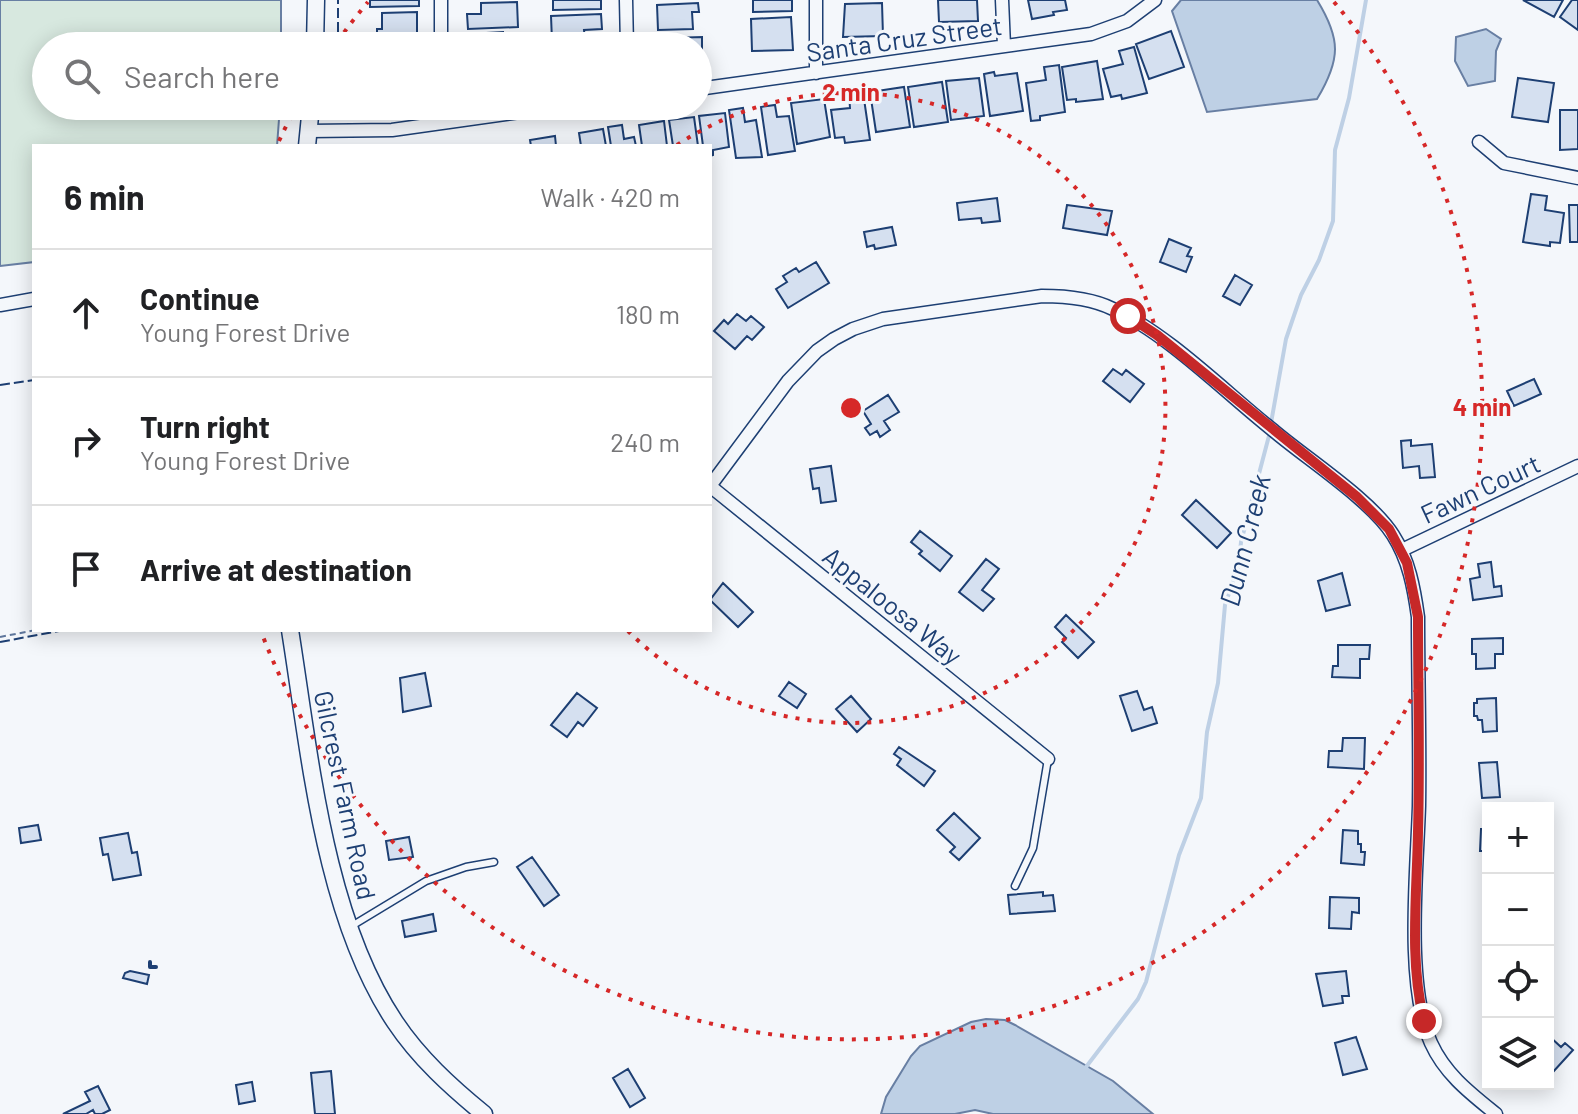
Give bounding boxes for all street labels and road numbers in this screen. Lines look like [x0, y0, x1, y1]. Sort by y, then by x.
street label: Santa Cruz Street [804, 9, 1004, 67]
street label: Fawn Court [1415, 447, 1545, 529]
street label: Appaloosa Way [817, 540, 969, 670]
street label: Gilcrest Farm Road [309, 688, 383, 902]

